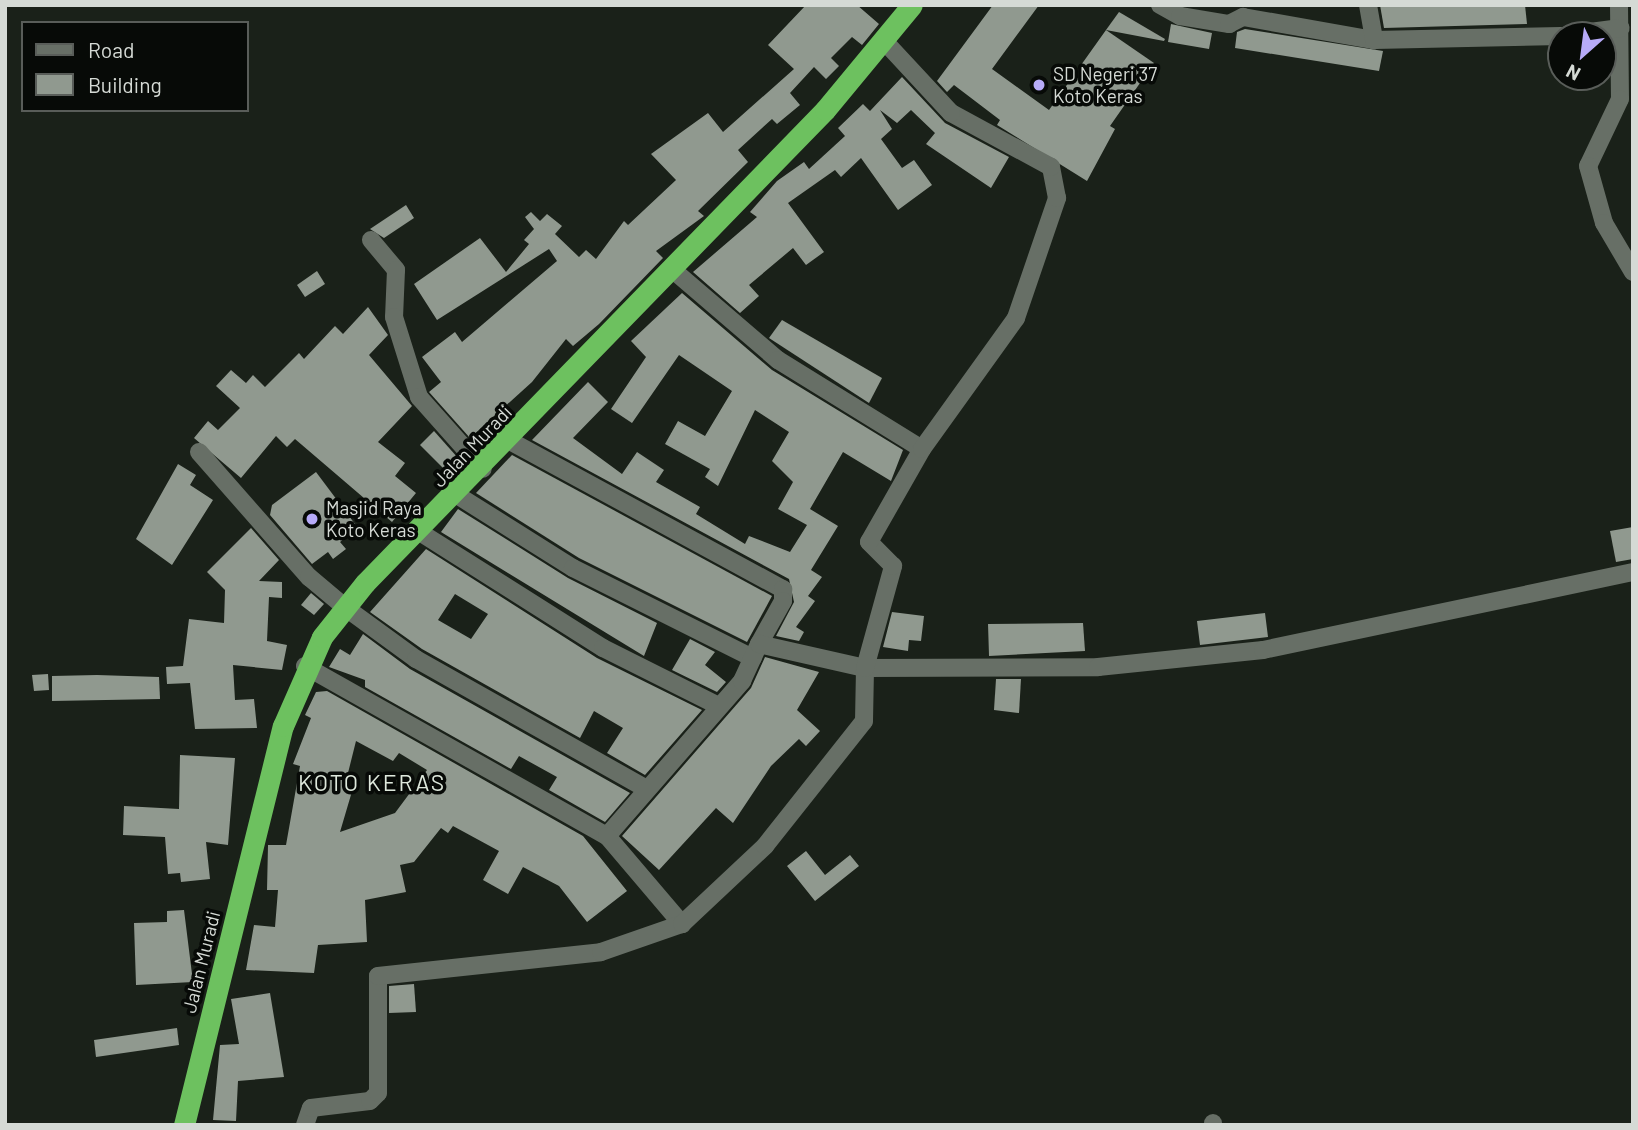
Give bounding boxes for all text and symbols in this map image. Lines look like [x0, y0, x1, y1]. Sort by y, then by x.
legend [21, 21, 248, 112]
north arrow [1547, 21, 1617, 91]
text: Road [88, 37, 134, 62]
text: N [1562, 60, 1584, 86]
place label: SD Negeri 37 Koto Keras [1053, 63, 1157, 107]
text: Building [88, 72, 162, 97]
marker: SD Negeri 37 Koto Keras [1031, 77, 1047, 93]
street label: Jalan Muradi [428, 401, 516, 491]
place label: Masjid Raya Koto Keras [326, 497, 422, 541]
marker: Masjid Raya Koto Keras [304, 511, 320, 527]
district label: KOTO KERAS [299, 768, 445, 796]
street label: Jalan Muradi [177, 909, 225, 1015]

